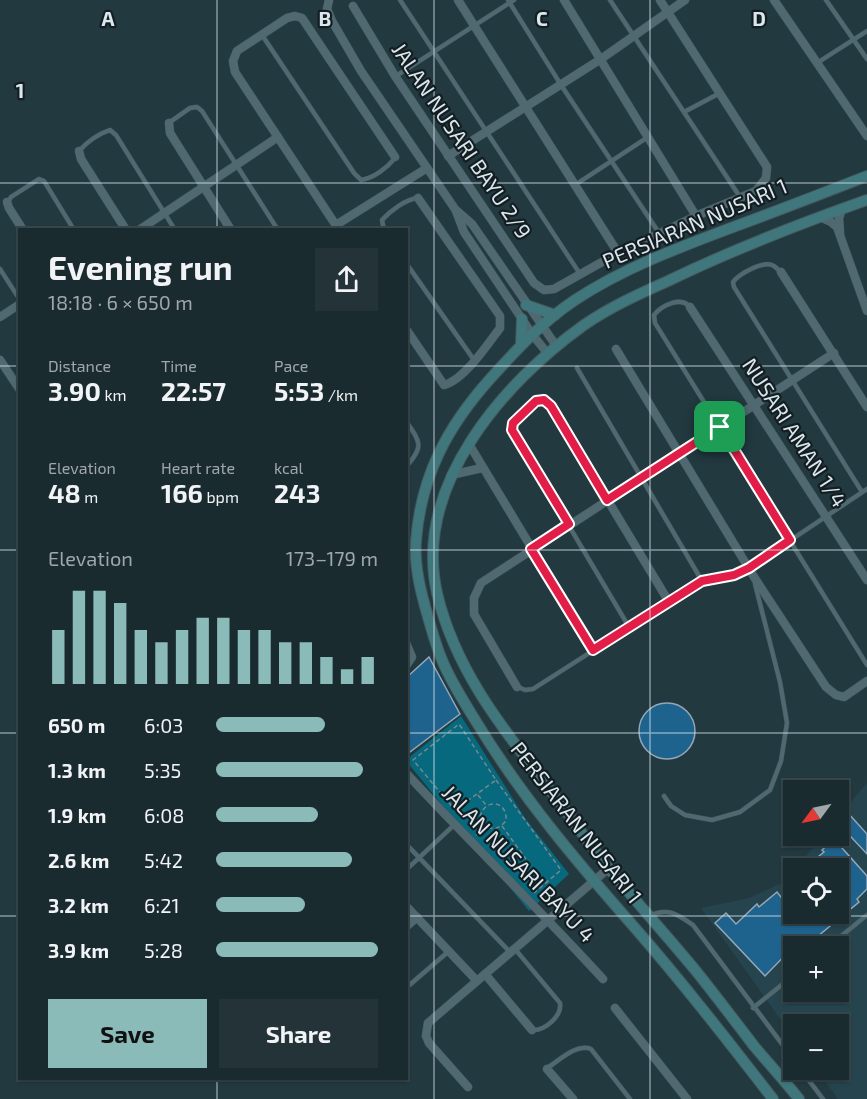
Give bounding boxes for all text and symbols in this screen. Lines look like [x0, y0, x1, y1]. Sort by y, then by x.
text: A [101, 6, 115, 30]
text: B [319, 6, 331, 30]
text: C [536, 6, 548, 30]
text: D [752, 6, 766, 30]
street label: JALAN NUSARI BAYU 2/9 [387, 38, 537, 243]
text: 1 [16, 78, 24, 102]
street label: PERSIARAN NUSARI 1 [598, 172, 790, 273]
text: Evening run [48, 247, 233, 287]
button: share [315, 248, 378, 311]
text: 18:18 · 6 × 650 m [48, 290, 193, 314]
street label: NUSARI AMAN 1/4 [738, 353, 853, 511]
text: Distance [48, 356, 111, 375]
text: Time [161, 356, 197, 375]
text: Pace [274, 356, 308, 375]
text: 3.90 [48, 375, 101, 406]
text: 22:57 [161, 375, 226, 406]
text: 5:53 [274, 375, 324, 406]
text: km [101, 385, 127, 404]
text: /km [324, 385, 358, 404]
pin [694, 401, 745, 452]
icon: arrive [703, 410, 736, 443]
text: Elevation [48, 458, 116, 477]
text: Heart rate [161, 458, 235, 477]
text: kcal [274, 458, 303, 477]
text: 48 [48, 477, 81, 508]
text: 166 [161, 477, 203, 508]
text: 243 [274, 477, 320, 508]
text: m [81, 487, 98, 506]
text: bpm [203, 487, 239, 506]
text: Elevation [48, 546, 133, 570]
text: 173–179 m [286, 546, 378, 570]
text: 650 m [48, 713, 105, 737]
text: 6:03 [144, 713, 183, 737]
street label: PERSIARAN NUSARI 1 [506, 736, 648, 908]
text: 1.3 km [48, 758, 106, 782]
text: 5:35 [144, 758, 181, 782]
street label: JALAN NUSARI BAYU 4 [438, 779, 601, 947]
north arrow [783, 780, 849, 846]
map controls [783, 780, 849, 1080]
text: 1.9 km [48, 803, 106, 827]
text: 6:08 [144, 803, 184, 827]
text: 2.6 km [48, 848, 109, 872]
text: 5:42 [144, 848, 183, 872]
button: locate [783, 858, 849, 924]
text: 3.2 km [48, 893, 109, 917]
text: 6:21 [144, 893, 179, 917]
button: + [783, 936, 849, 1002]
text: 3.9 km [48, 938, 109, 962]
text: 5:28 [144, 938, 183, 962]
button: Save [48, 999, 207, 1068]
button: Share [219, 999, 378, 1068]
button: − [783, 1014, 849, 1080]

